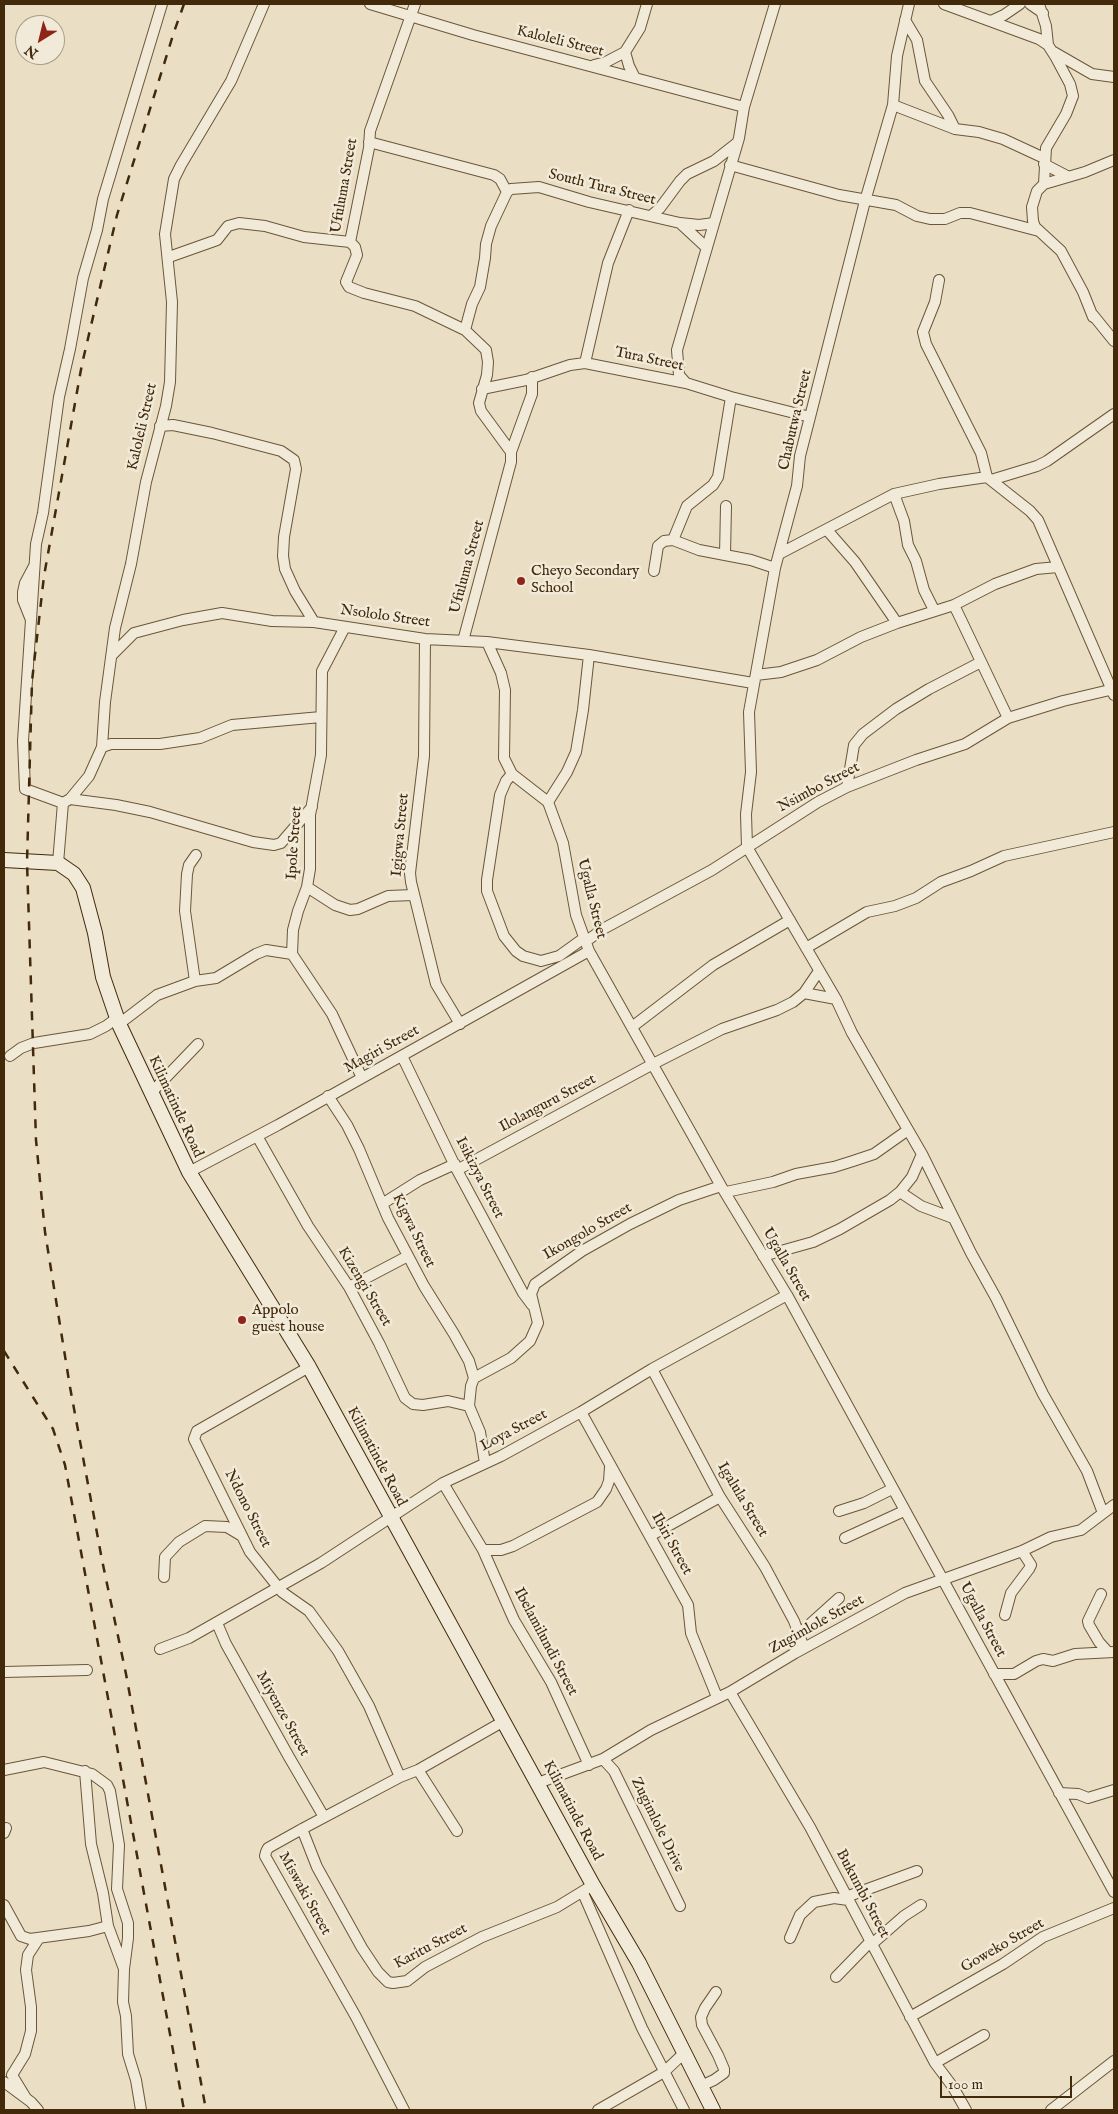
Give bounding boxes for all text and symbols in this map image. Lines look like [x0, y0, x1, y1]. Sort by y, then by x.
north arrow [15, 15, 65, 65]
street label: Kaloleli Street [515, 23, 605, 61]
text: N [22, 40, 42, 62]
street label: Ufuluma Street [328, 137, 362, 235]
street label: South Tura Street [547, 166, 657, 210]
street label: Tura Street [613, 344, 685, 376]
street label: Chabutwa Street [776, 368, 816, 472]
street label: Kaloleli Street [124, 382, 162, 472]
street label: Ufuluma Street [447, 518, 489, 616]
place label: Cheyo Secondary School [531, 563, 639, 598]
marker: Cheyo Secondary School [515, 575, 527, 587]
street label: Nsololo Street [339, 602, 431, 632]
street label: Nsimbo Street [775, 759, 863, 817]
street label: Igigwa Street [388, 792, 414, 878]
street label: Ipole Street [283, 805, 307, 881]
street label: Ugalla Street [572, 857, 610, 941]
street label: Magiri Street [341, 1022, 423, 1078]
street label: Kilimatinde Road [144, 1053, 206, 1161]
street label: Ilolanguru Street [497, 1071, 599, 1137]
street label: Isikizya Street [451, 1134, 507, 1222]
street label: Kigwa Street [387, 1191, 439, 1271]
street label: Ikongolo Street [541, 1199, 635, 1265]
street label: Ugalla Street [758, 1225, 814, 1305]
street label: Kizengi Street [333, 1244, 395, 1330]
place label: Appolo guest house [252, 1302, 324, 1337]
marker: Appolo guest house [236, 1314, 248, 1326]
street label: Kilimatinde Road [342, 1404, 410, 1510]
street label: Loya Street [478, 1406, 550, 1456]
street label: Igalula Street [713, 1459, 771, 1541]
street label: Ndono Street [220, 1467, 274, 1551]
street label: Ibiri Street [647, 1510, 695, 1578]
street label: Ugalla Street [955, 1580, 1009, 1660]
street label: Ibelamilundi Street [509, 1585, 581, 1699]
street label: Zugimlole Street [766, 1592, 868, 1658]
street label: Miyenze Street [251, 1668, 313, 1760]
street label: Kilimatinde Road [538, 1758, 606, 1864]
street label: Zugimlole Drive [626, 1775, 688, 1875]
street label: Bukumbi Street [831, 1847, 893, 1941]
street label: Miswaki Street [274, 1849, 334, 1939]
street label: Goweko Street [958, 1915, 1048, 1977]
street label: Karitu Street [391, 1920, 471, 1974]
scale bar [943, 2066, 1076, 2098]
text: 100 m [948, 2075, 983, 2094]

